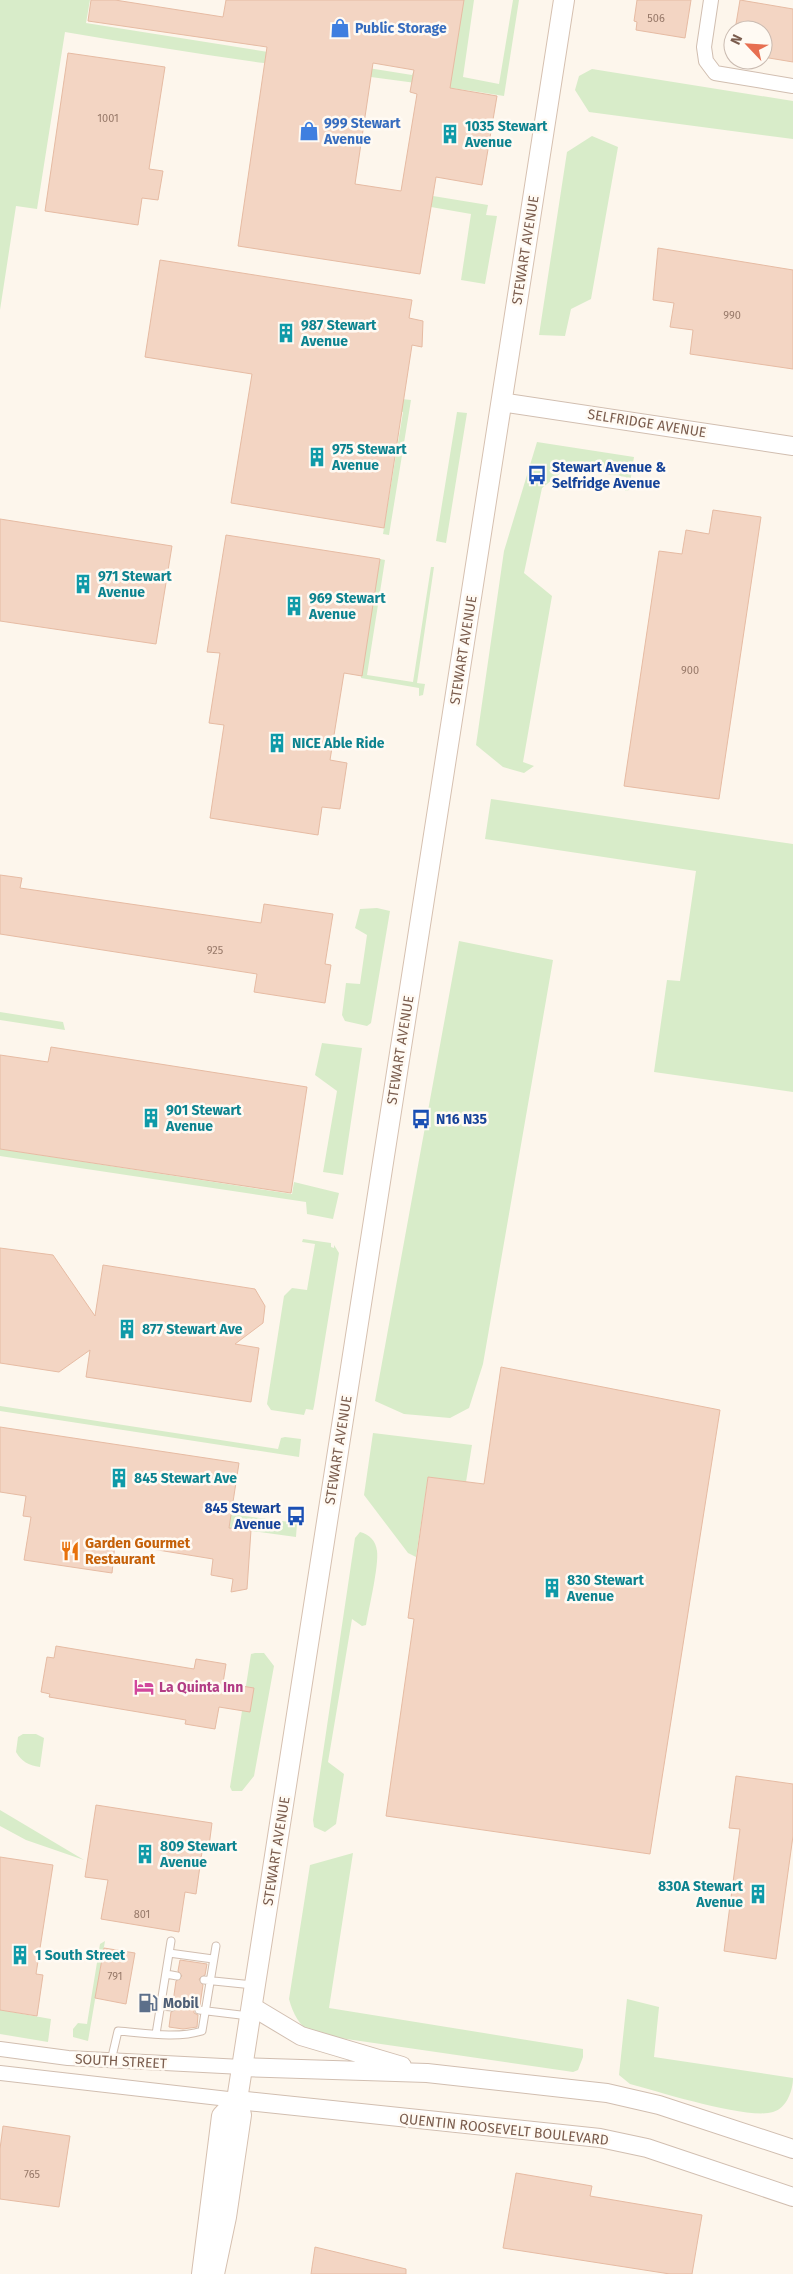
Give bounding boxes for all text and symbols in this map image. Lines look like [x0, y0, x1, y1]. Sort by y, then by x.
house number: 506 [647, 12, 665, 25]
shop icon: Public Storage [329, 17, 351, 39]
place label: Public Storage [355, 20, 447, 37]
north arrow [723, 20, 773, 70]
text: N [727, 32, 746, 48]
house number: 1001 [97, 112, 119, 125]
place label: 999 Stewart Avenue [323, 115, 401, 148]
place label: 1035 Stewart Avenue [464, 118, 548, 151]
shop icon: 999 Stewart Avenue [298, 120, 320, 142]
building icon: 1035 Stewart Avenue [439, 123, 461, 145]
street label: STEWART AVENUE [508, 194, 543, 306]
house number: 990 [723, 309, 741, 322]
place label: 987 Stewart Avenue [300, 317, 377, 350]
building icon: 987 Stewart Avenue [275, 322, 297, 344]
street label: SELFRIDGE AVENUE [586, 406, 708, 441]
place label: 975 Stewart Avenue [331, 441, 407, 474]
building icon: 975 Stewart Avenue [306, 446, 328, 468]
place label: Stewart Avenue & Selfridge Avenue [552, 459, 666, 492]
bus stop icon: Stewart Avenue & Selfridge Avenue [526, 464, 548, 486]
place label: 971 Stewart Avenue [97, 568, 172, 601]
building icon: 971 Stewart Avenue [72, 573, 94, 595]
place label: 969 Stewart Avenue [308, 590, 386, 623]
street label: STEWART AVENUE [446, 594, 481, 706]
building icon: 969 Stewart Avenue [283, 595, 305, 617]
house number: 900 [681, 664, 699, 677]
building icon: NICE Able Ride [266, 732, 288, 754]
place label: NICE Able Ride [292, 735, 385, 752]
house number: 925 [207, 944, 224, 957]
street label: STEWART AVENUE [383, 994, 418, 1106]
place label: 901 Stewart Avenue [165, 1102, 242, 1135]
building icon: 901 Stewart Avenue [140, 1107, 162, 1129]
bus stop icon: N16 N35 [410, 1108, 432, 1130]
place label: N16 N35 [436, 1111, 488, 1128]
building icon: 877 Stewart Ave [116, 1318, 138, 1340]
place label: 877 Stewart Ave [142, 1321, 243, 1338]
street label: STEWART AVENUE [321, 1394, 356, 1506]
building icon: 845 Stewart Ave [108, 1467, 130, 1489]
place label: 845 Stewart Ave [134, 1470, 237, 1487]
place label: 845 Stewart Avenue [204, 1500, 282, 1533]
bus stop icon: 845 Stewart Avenue [285, 1505, 307, 1527]
place label: Garden Gourmet Restaurant [85, 1535, 191, 1568]
restaurant icon: Garden Gourmet Restaurant [59, 1540, 81, 1562]
place label: 830 Stewart Avenue [566, 1572, 644, 1605]
building icon: 830 Stewart Avenue [541, 1577, 563, 1599]
hotel icon: La Quinta Inn [133, 1676, 155, 1698]
place label: La Quinta Inn [159, 1679, 243, 1696]
street label: STEWART AVENUE [259, 1795, 294, 1907]
place label: 809 Stewart Avenue [159, 1838, 238, 1871]
building icon: 809 Stewart Avenue [134, 1843, 156, 1865]
place label: 830A Stewart Avenue [658, 1878, 744, 1911]
building icon: 830A Stewart Avenue [747, 1883, 769, 1905]
house number: 801 [134, 1908, 150, 1921]
building icon: 1 South Street [9, 1944, 31, 1966]
place label: 1 South Street [35, 1947, 126, 1964]
house number: 791 [107, 1970, 123, 1983]
fuel station icon: Mobil [137, 1992, 159, 2014]
place label: Mobil [163, 1995, 199, 2012]
street label: SOUTH STREET [74, 2051, 168, 2072]
street label: QUENTIN ROOSEVELT BOULEVARD [398, 2110, 610, 2149]
house number: 765 [24, 2168, 40, 2181]

